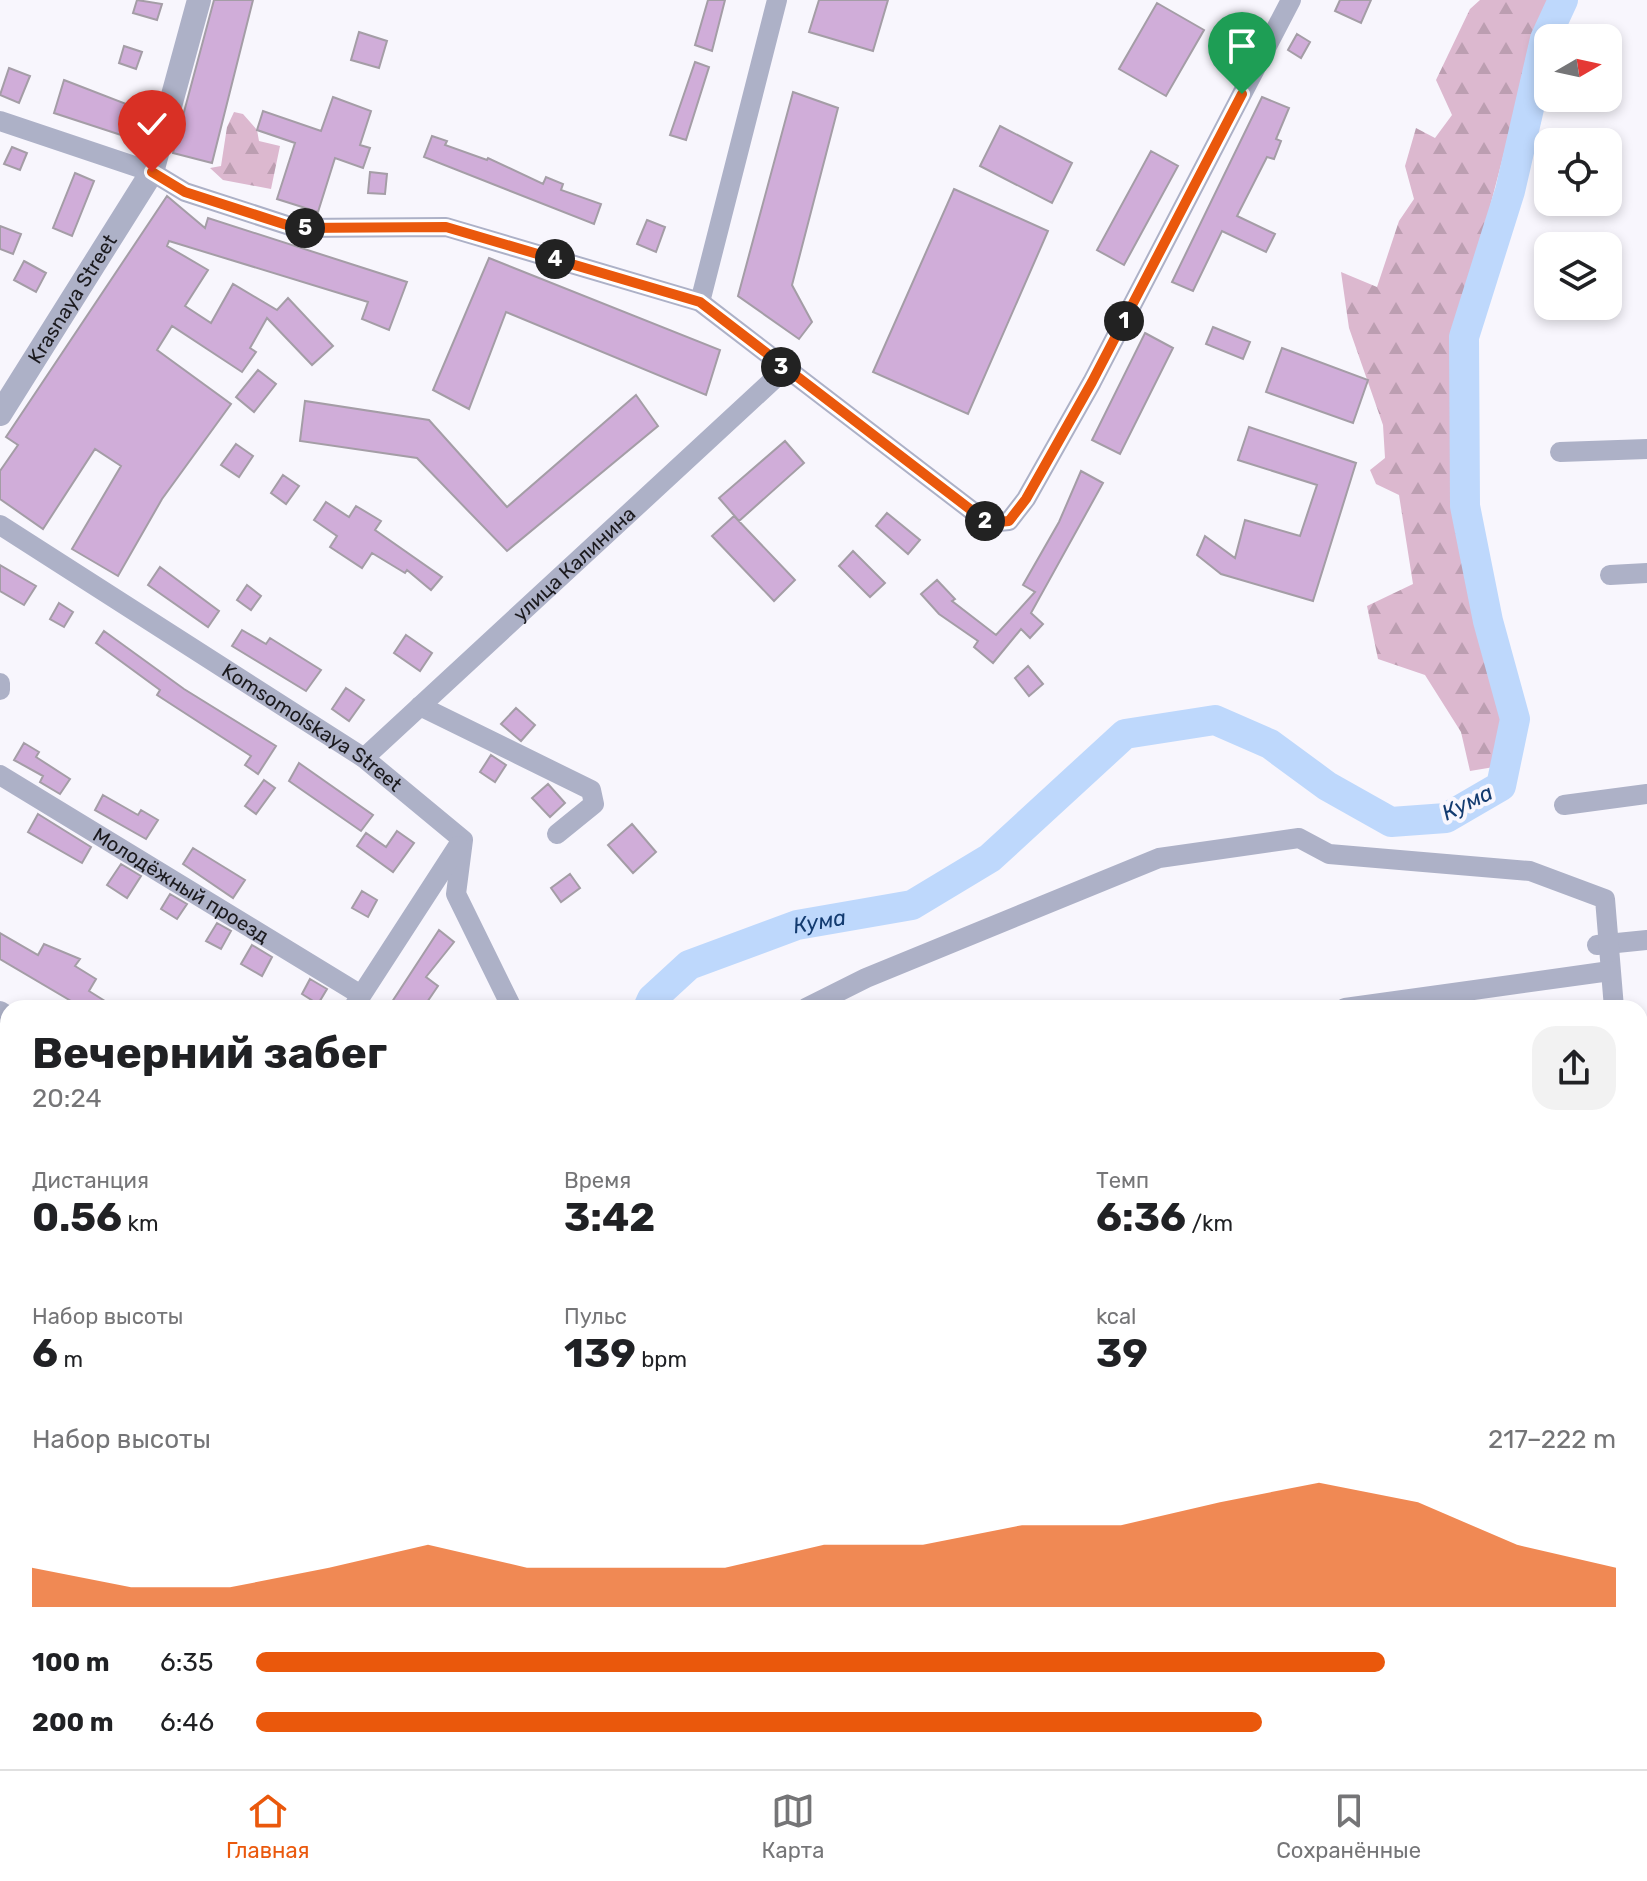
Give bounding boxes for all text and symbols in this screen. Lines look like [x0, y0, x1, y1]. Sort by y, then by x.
pin [1208, 12, 1276, 94]
icon: arrive [1220, 24, 1264, 68]
north arrow [1534, 24, 1622, 112]
map controls [1534, 24, 1622, 320]
pin [118, 90, 186, 172]
icon: check [130, 102, 174, 146]
button: locate [1534, 128, 1622, 216]
pin: 5 [285, 208, 325, 248]
text: 5 [298, 214, 312, 241]
street label: Krasnaya Street [23, 230, 122, 368]
button: layers [1534, 232, 1622, 320]
pin: 4 [535, 239, 575, 279]
text: 4 [547, 245, 563, 272]
pin: 1 [1104, 301, 1144, 341]
text: 1 [1119, 307, 1129, 334]
pin: 3 [761, 347, 801, 387]
text: 3 [774, 353, 788, 380]
pin: 2 [965, 501, 1005, 541]
street label: улица Калинина [508, 502, 640, 626]
text: 2 [978, 507, 992, 534]
street label: Komsomolskaya Street [218, 658, 407, 797]
water label: Кума [1437, 779, 1497, 826]
street label: Молодёжный проезд [89, 823, 273, 948]
water label: Кума [791, 904, 848, 939]
button: share [1532, 1026, 1616, 1110]
text: Вечерний забег [32, 1027, 387, 1079]
text: 20:24 [32, 1083, 102, 1114]
text: Дистанция [32, 1167, 149, 1194]
text: Время [564, 1167, 631, 1194]
text: Темп [1096, 1167, 1149, 1194]
text: 0.56 [32, 1194, 122, 1241]
text: 3:42 [564, 1194, 655, 1241]
text: 6:36 [1096, 1194, 1186, 1241]
text: km [122, 1210, 158, 1237]
text: /km [1186, 1210, 1233, 1237]
text: Набор высоты [32, 1303, 183, 1330]
text: Пульс [564, 1303, 627, 1330]
text: kcal [1096, 1303, 1136, 1330]
text: 6 [32, 1330, 58, 1377]
text: 139 [564, 1330, 636, 1377]
text: 39 [1096, 1330, 1148, 1377]
text: m [58, 1346, 83, 1373]
text: bpm [636, 1346, 687, 1373]
text: Набор высоты [32, 1424, 211, 1455]
text: 217–222 m [1488, 1424, 1616, 1455]
text: 100 m [32, 1647, 110, 1678]
text: 6:35 [160, 1647, 213, 1678]
text: 200 m [32, 1707, 114, 1738]
text: 6:46 [160, 1707, 214, 1738]
tab: Главная [226, 1789, 310, 1864]
tab: Карта [762, 1789, 824, 1864]
tab: Сохранённые [1276, 1789, 1421, 1864]

